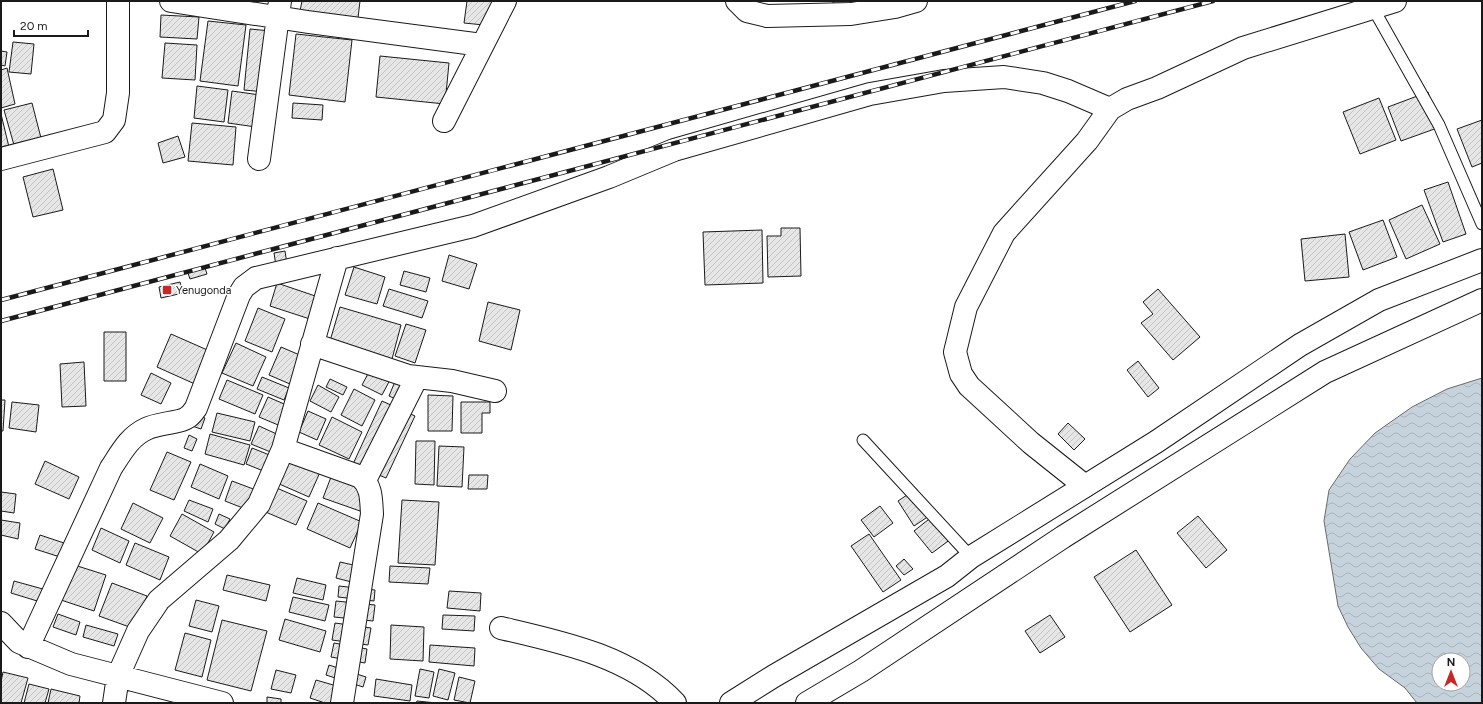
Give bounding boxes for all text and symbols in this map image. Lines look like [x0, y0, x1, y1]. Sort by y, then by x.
scale bar [14, 12, 88, 38]
text: 20 m [20, 19, 48, 33]
marker: Yenugonda [161, 284, 173, 296]
place label: Yenugonda [176, 284, 231, 297]
north arrow [1431, 652, 1471, 692]
text: N [1447, 656, 1455, 669]

